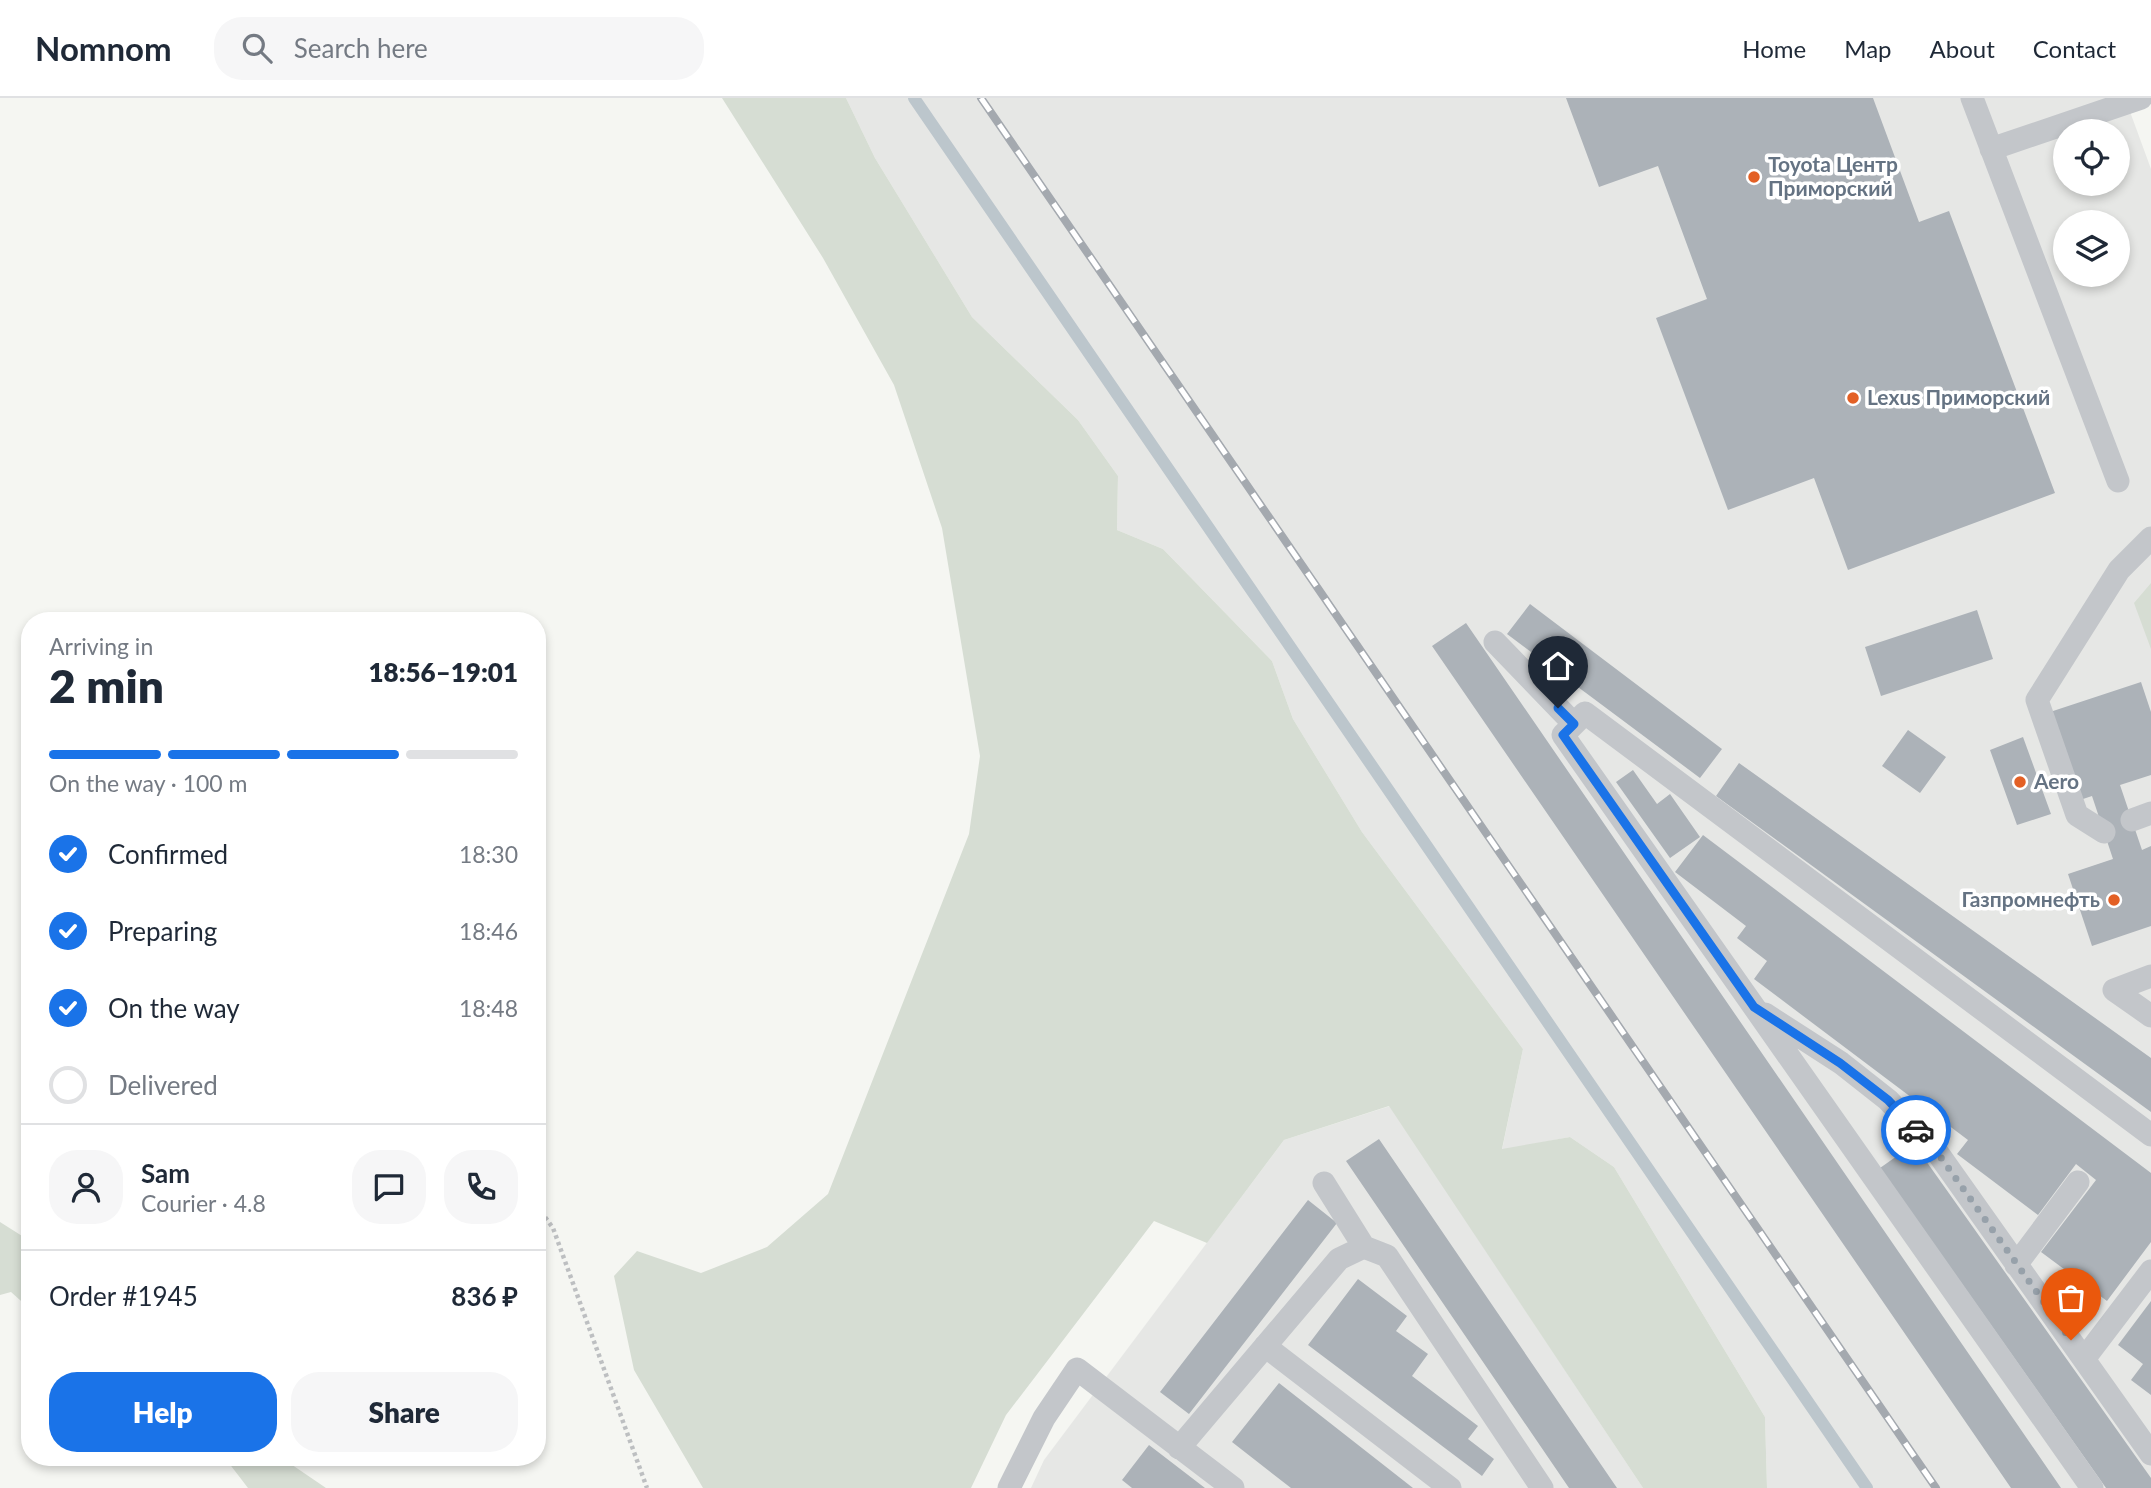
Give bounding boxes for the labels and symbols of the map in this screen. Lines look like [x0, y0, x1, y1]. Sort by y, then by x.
place label: Toyota Центр Приморский [1768, 151, 1898, 200]
marker: Toyota Центр Приморский [1746, 169, 1762, 185]
place label: Lexus Приморский [1867, 384, 2050, 409]
marker: Lexus Приморский [1845, 390, 1861, 406]
pin [1528, 636, 1588, 708]
place label: Aero [2033, 768, 2079, 793]
marker: Aero [2012, 774, 2028, 790]
place label: Газпромнефть [1961, 886, 2100, 911]
marker: Газпромнефть [2106, 892, 2122, 908]
courier [1881, 1095, 1951, 1165]
pin [2041, 1268, 2101, 1340]

